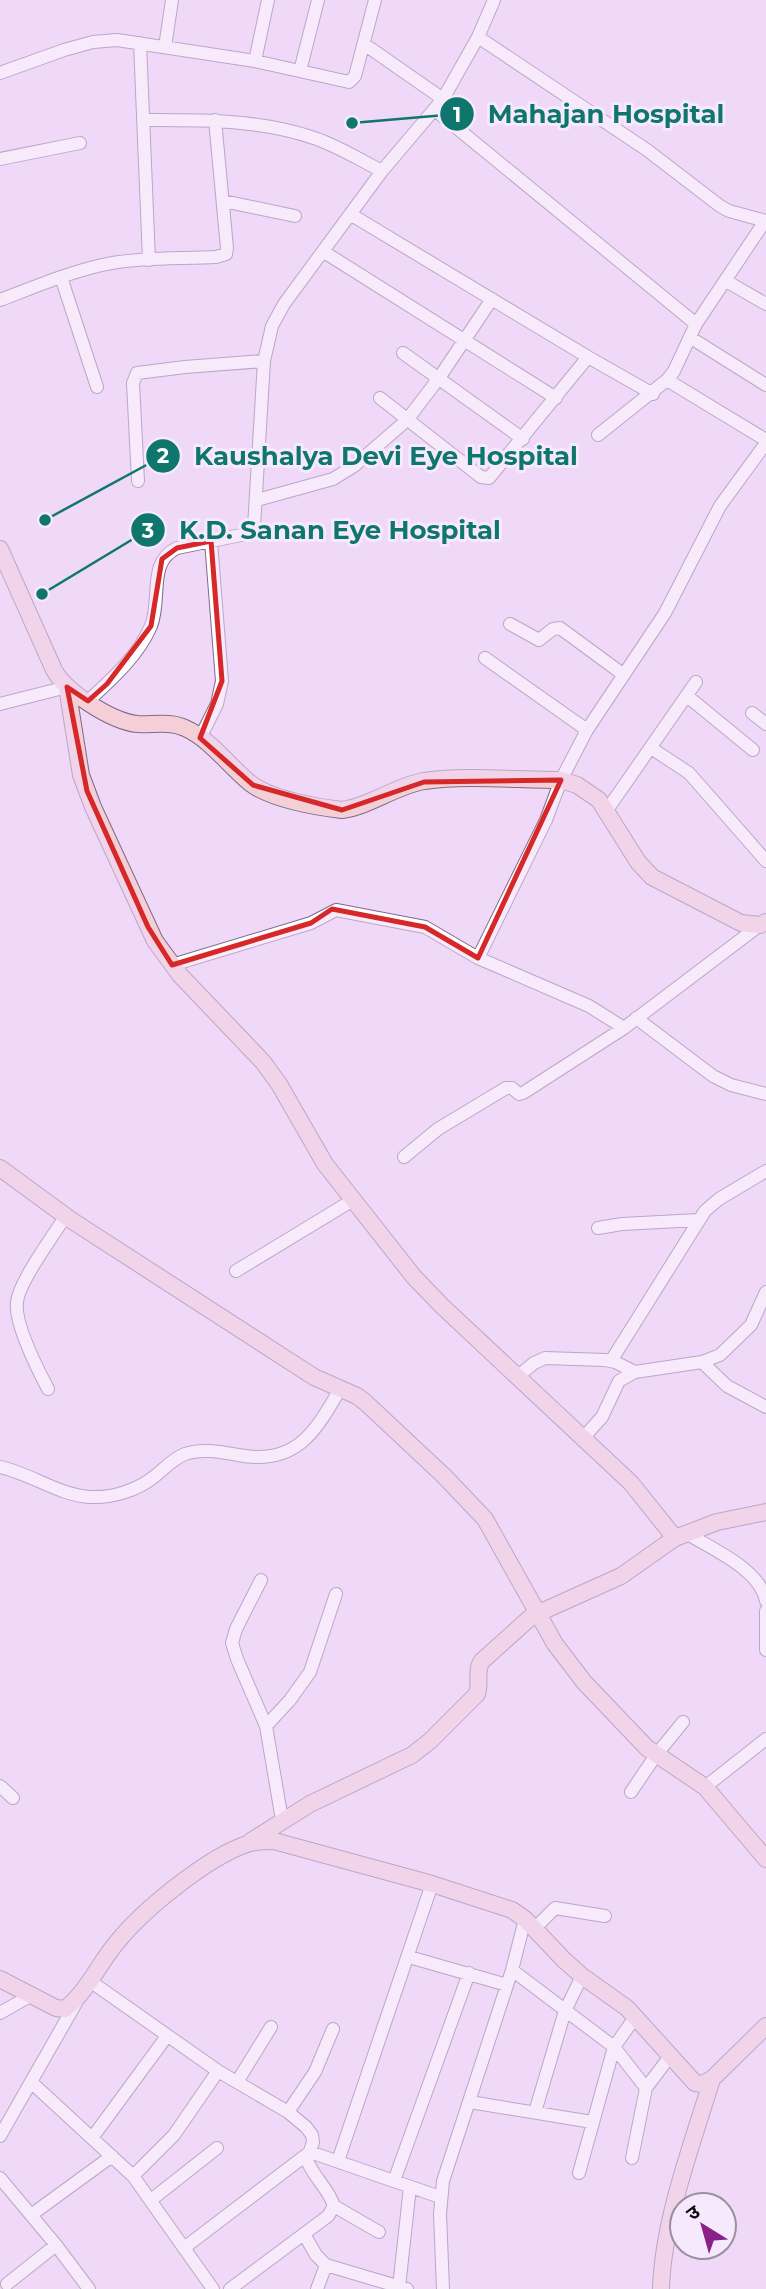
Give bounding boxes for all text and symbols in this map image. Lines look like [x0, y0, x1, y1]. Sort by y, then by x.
callout: Mahajan Hospital [439, 91, 739, 138]
text: Mahajan Hospital [488, 98, 724, 130]
text: 1 [453, 102, 461, 127]
callout: Kaushalya Devi Eye Hospital [145, 433, 592, 480]
text: Kaushalya Devi Eye Hospital [194, 440, 578, 472]
text: 2 [157, 443, 169, 468]
callout: K.D. Sanan Eye Hospital [130, 507, 515, 554]
text: K.D. Sanan Eye Hospital [179, 514, 501, 546]
text: 3 [141, 518, 154, 543]
north arrow [668, 2191, 738, 2261]
text: उ [682, 2200, 705, 2225]

